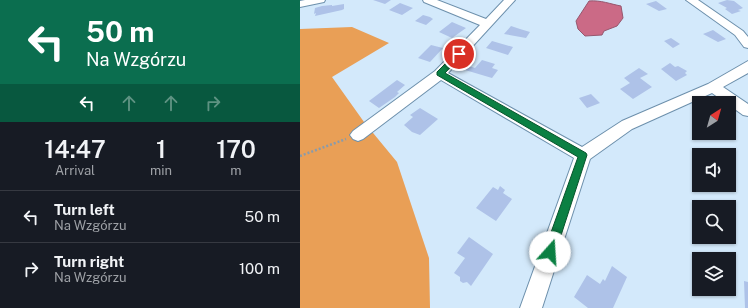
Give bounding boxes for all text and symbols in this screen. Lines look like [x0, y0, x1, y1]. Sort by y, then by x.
text: 50 m [86, 15, 154, 48]
icon: left [20, 16, 72, 68]
pin [442, 37, 476, 71]
icon: arrive [448, 43, 470, 65]
text: Na Wzgórzu [86, 49, 186, 70]
icon: left [76, 92, 98, 114]
icon: ahead [118, 92, 140, 114]
icon: ahead [160, 92, 182, 114]
icon: right [202, 92, 224, 114]
north arrow [692, 96, 736, 140]
map controls [692, 96, 736, 296]
text: 14:47 [44, 135, 106, 163]
text: 1 [156, 135, 166, 163]
text: 170 [216, 135, 256, 163]
button: sound [692, 148, 736, 192]
text: Arrival [55, 163, 95, 178]
text: min [150, 163, 172, 178]
text: m [230, 163, 242, 178]
button: search [692, 200, 736, 244]
text: Turn left [54, 201, 115, 218]
icon: left [20, 206, 42, 228]
text: 50 m [245, 208, 280, 225]
text: Na Wzgórzu [54, 218, 126, 233]
position arrow [529, 231, 571, 273]
button: layers [692, 252, 736, 296]
text: Turn right [54, 253, 124, 270]
icon: right [20, 258, 42, 280]
text: 100 m [239, 260, 280, 277]
text: Na Wzgórzu [54, 270, 126, 285]

